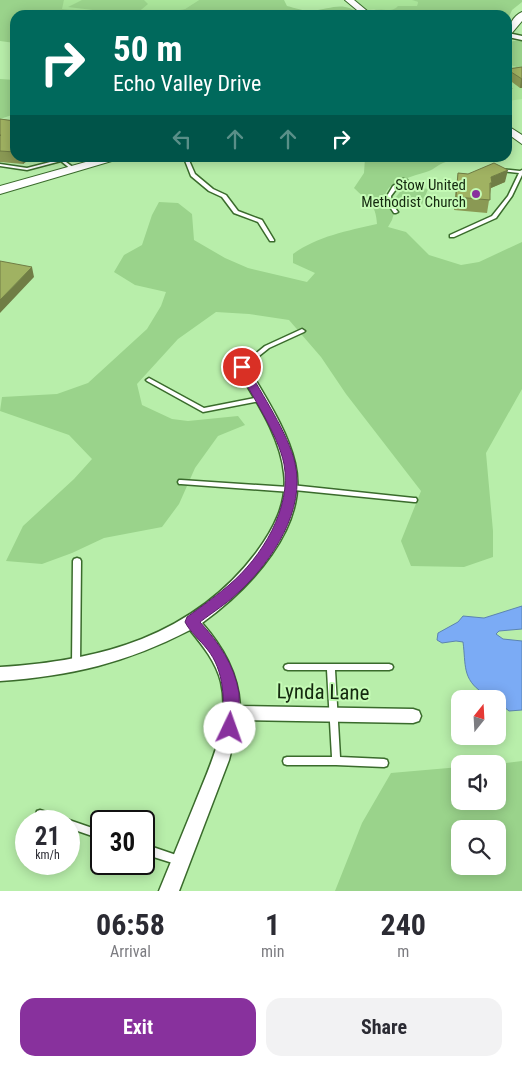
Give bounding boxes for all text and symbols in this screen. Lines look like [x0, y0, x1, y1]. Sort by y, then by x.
text: 50 m [113, 29, 182, 70]
icon: right [30, 30, 95, 95]
text: Echo Valley Drive [113, 71, 261, 96]
icon: left [168, 125, 196, 153]
icon: ahead [221, 125, 249, 153]
icon: ahead [274, 125, 302, 153]
icon: right [327, 125, 355, 153]
place label: Stow United Methodist Church [361, 176, 466, 211]
marker: Stow United Methodist Church [470, 188, 482, 200]
pin [221, 346, 263, 388]
icon: arrive [228, 353, 256, 381]
street label: Lynda Lane [276, 679, 370, 705]
north arrow [451, 690, 506, 745]
map controls [451, 690, 506, 875]
position arrow [203, 701, 255, 753]
button: sound [451, 755, 506, 810]
speed limit sign: 30 [90, 810, 155, 875]
button: search [451, 820, 506, 875]
text: 21 [35, 822, 60, 851]
text: km/h [35, 848, 60, 862]
text: 06:58 [96, 907, 165, 942]
text: 1 [265, 907, 280, 942]
text: 240 [380, 907, 426, 942]
text: Arrival [110, 942, 151, 961]
text: min [261, 942, 284, 961]
text: m [397, 942, 409, 961]
button: Exit [20, 998, 256, 1056]
button: Share [266, 998, 502, 1056]

